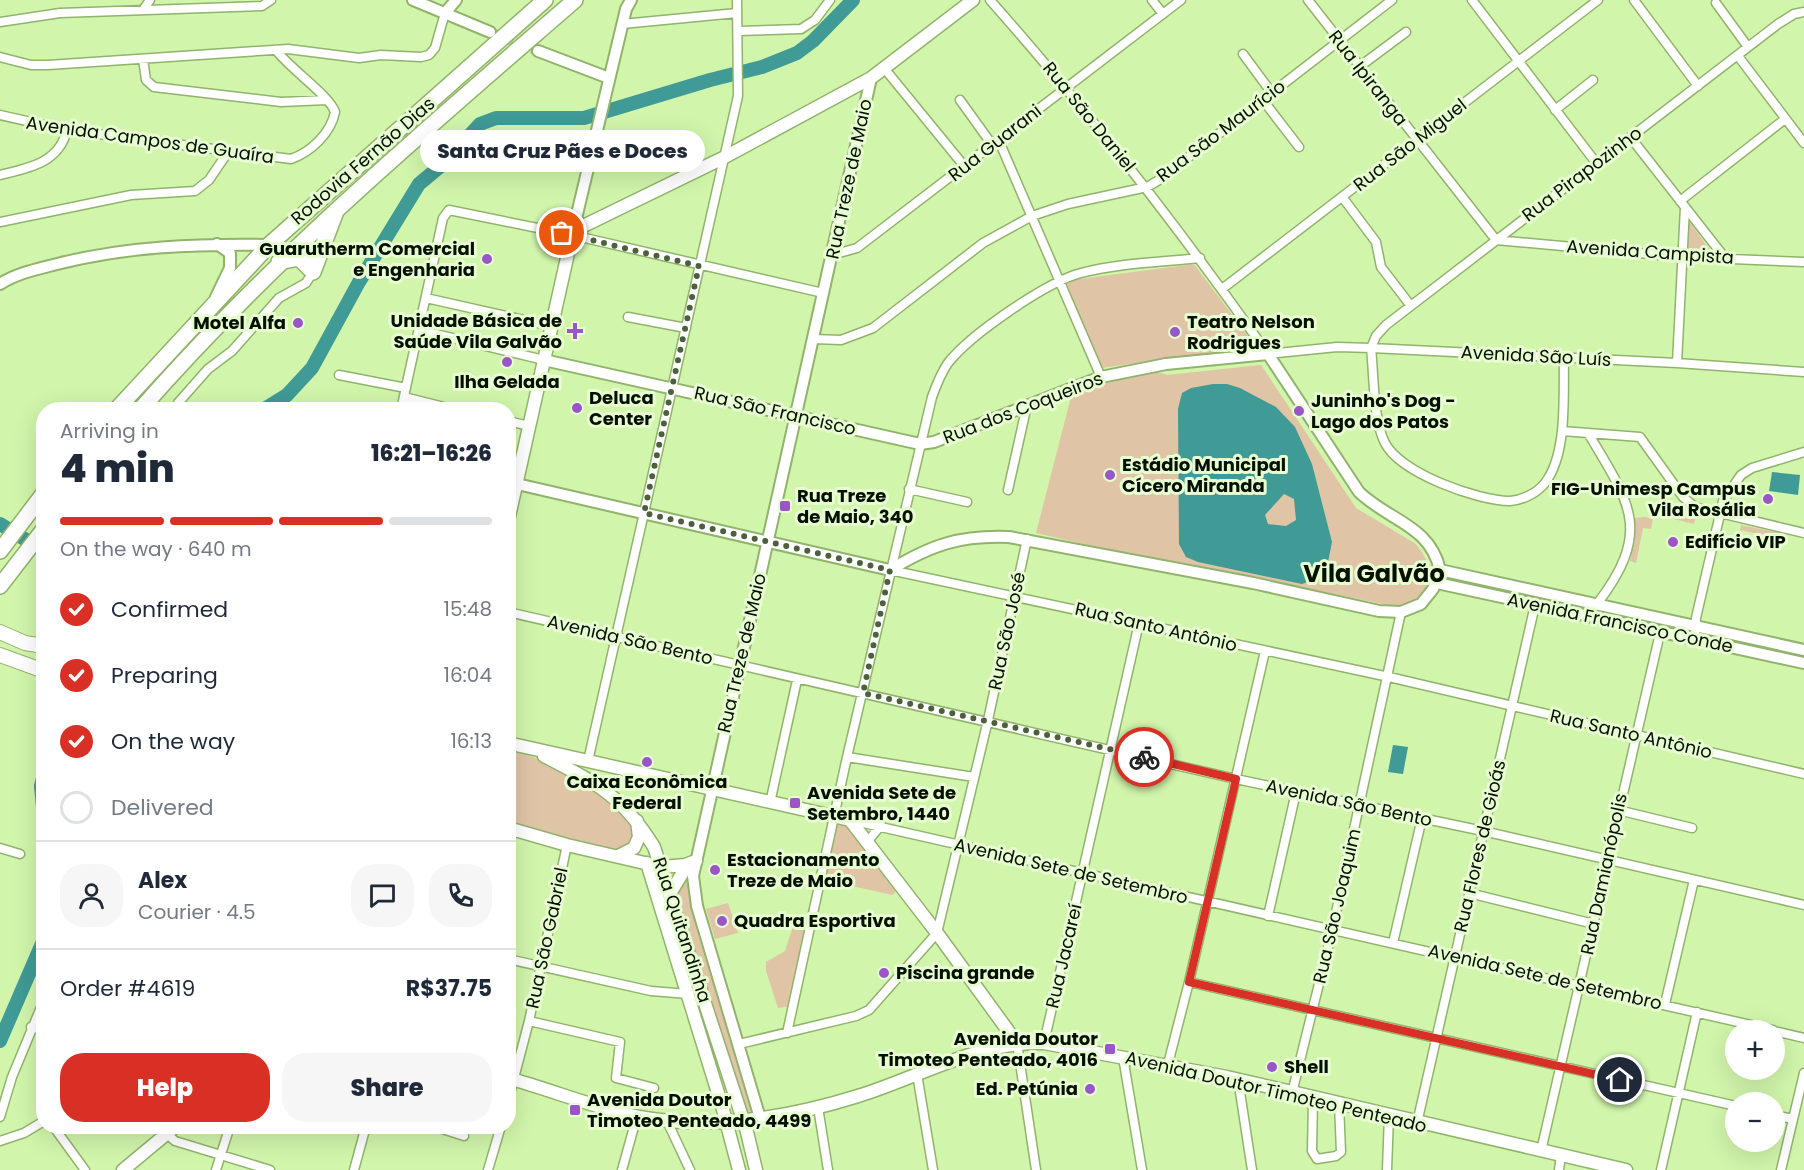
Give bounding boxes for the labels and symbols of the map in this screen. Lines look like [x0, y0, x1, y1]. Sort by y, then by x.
street label: Rua Ipiranga [1323, 25, 1414, 131]
street label: Rua São Daniel [1037, 56, 1142, 177]
street label: Rua São Maurício [1151, 74, 1290, 187]
street label: Rodovia Fernão Dias [285, 91, 440, 230]
street label: Rua São Miguel [1348, 92, 1472, 197]
street label: Rua Treze de Maio [819, 97, 878, 261]
street label: Rua Guarani [943, 98, 1047, 187]
street label: Avenida Campos de Guaíra [24, 110, 276, 169]
street label: Rua Pirapozinho [1517, 120, 1647, 227]
callout: Santa Cruz Pães e Doces [420, 131, 704, 173]
pin [536, 207, 587, 258]
street label: Avenida Campista [1565, 233, 1735, 270]
place label: Guarutherm Comercial e Engenharia [259, 236, 475, 282]
marker: Guarutherm Comercial e Engenharia [480, 252, 494, 266]
place label: Unidade Básica de Saúde Vila Galvão [391, 308, 562, 354]
place label: Teatro Nelson Rodrigues [1187, 309, 1315, 355]
place label: Motel Alfa [193, 310, 286, 335]
marker: Motel Alfa [291, 316, 305, 330]
marker: Unidade Básica de Saúde Vila Galvão [566, 322, 584, 340]
marker: Teatro Nelson Rodrigues [1168, 325, 1182, 339]
street label: Avenida São Luís [1460, 339, 1612, 372]
marker: Ilha Gelada [500, 355, 514, 369]
street label: Rua dos Coqueiros [939, 365, 1106, 450]
place label: Ilha Gelada [454, 369, 560, 394]
street label: Rua São Francisco [692, 380, 858, 441]
place label: Deluca Center [589, 385, 654, 431]
place label: Juninho's Dog - Lago dos Patos [1311, 388, 1456, 434]
marker: Deluca Center [570, 401, 584, 415]
marker: Juninho's Dog - Lago dos Patos [1292, 404, 1306, 418]
place label: Estádio Municipal Cícero Miranda [1122, 452, 1286, 498]
marker: Estádio Municipal Cícero Miranda [1103, 468, 1117, 482]
place label: FIG-Unimesp Campus Vila Rosália [1551, 476, 1756, 522]
place label: Rua Treze de Maio, 340 [797, 483, 913, 529]
marker: FIG-Unimesp Campus Vila Rosália [1761, 492, 1775, 506]
marker: Rua Treze de Maio, 340 [778, 499, 792, 513]
place label: Edifício VIP [1685, 529, 1786, 554]
marker: Edifício VIP [1666, 535, 1680, 549]
district label: Vila Galvão [1303, 557, 1445, 590]
street label: Rua São José [982, 570, 1031, 692]
street label: Rua Treze de Maio [711, 571, 772, 735]
street label: Avenida Francisco Conde [1505, 586, 1735, 659]
street label: Rua Santo Antônio [1073, 596, 1240, 657]
street label: Avenida São Bento [545, 608, 715, 671]
street label: Rua Santo Antônio [1548, 703, 1715, 764]
courier [1114, 727, 1174, 787]
marker: Caixa Econômica Federal [640, 755, 654, 769]
street label: Rua Flores de Gioás [1448, 757, 1512, 935]
place label: Caixa Econômica Federal [566, 769, 728, 815]
street label: Avenida São Bento [1264, 773, 1435, 832]
place label: Avenida Sete de Setembro, 1440 [807, 780, 956, 826]
street label: Rua Damianópolis [1574, 791, 1633, 957]
marker: Avenida Sete de Setembro, 1440 [788, 796, 802, 810]
street label: Rua São Joaquim [1307, 826, 1367, 986]
street label: Avenida Sete de Setembro [952, 831, 1190, 910]
place label: Estacionamento Treze de Maio [727, 847, 879, 893]
street label: Rua Quitandinha [647, 854, 718, 1006]
marker: Estacionamento Treze de Maio [708, 863, 722, 877]
street label: Rua São Gabriel [519, 865, 574, 1011]
street label: Rua Jacareí [1039, 901, 1088, 1011]
place label: Quadra Esportiva [734, 908, 896, 933]
marker: Quadra Esportiva [715, 914, 729, 928]
street label: Avenida Sete de Setembro [1426, 937, 1664, 1016]
place label: Piscina grande [896, 960, 1035, 985]
marker: Piscina grande [877, 966, 891, 980]
place label: Avenida Doutor Timoteo Penteado, 4016 [878, 1026, 1098, 1072]
marker: Avenida Doutor Timoteo Penteado, 4016 [1103, 1042, 1117, 1056]
street label: Avenida Doutor Timoteo Penteado [1123, 1045, 1429, 1138]
place label: Shell [1284, 1054, 1329, 1079]
pin [1594, 1054, 1645, 1105]
marker: Shell [1265, 1060, 1279, 1074]
place label: Ed. Petúnia [976, 1076, 1078, 1101]
marker: Ed. Petúnia [1083, 1082, 1097, 1096]
place label: Avenida Doutor Timoteo Penteado, 4499 [587, 1087, 811, 1133]
marker: Avenida Doutor Timoteo Penteado, 4499 [568, 1103, 582, 1117]

